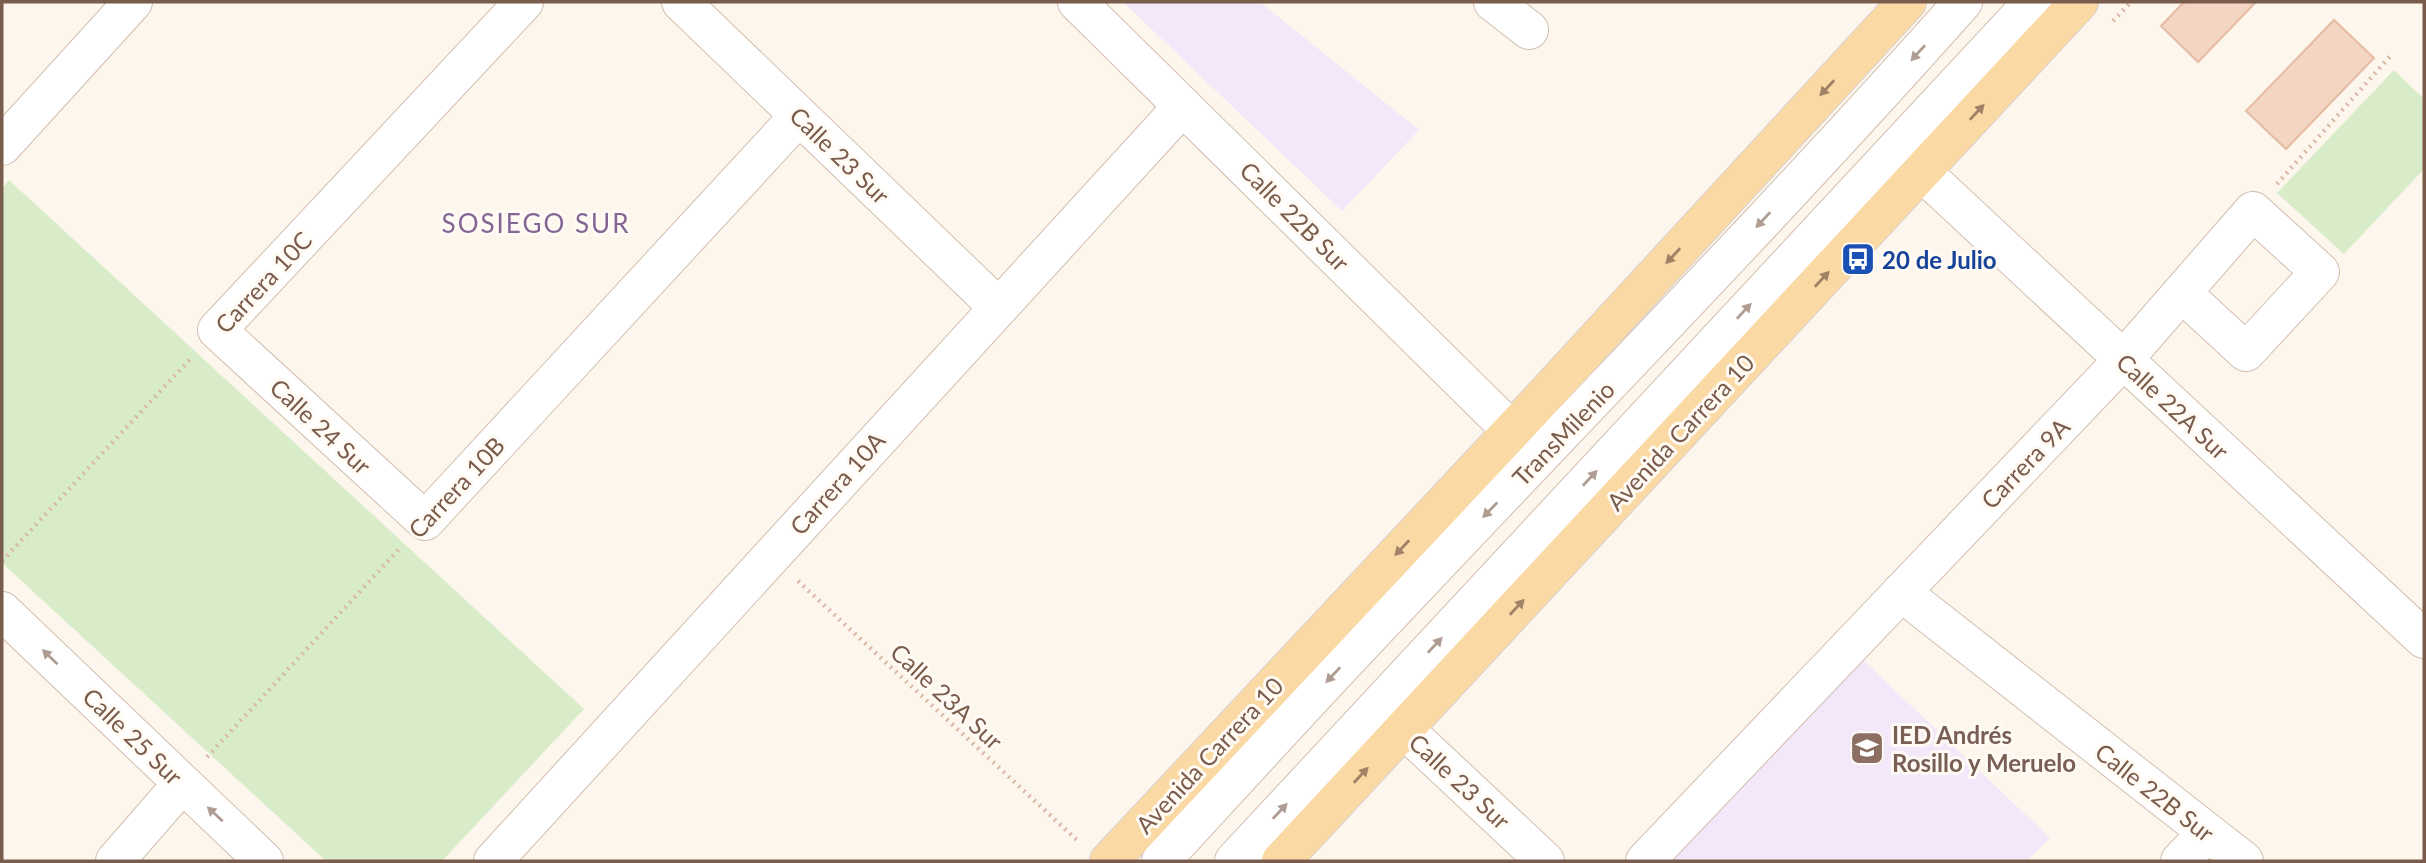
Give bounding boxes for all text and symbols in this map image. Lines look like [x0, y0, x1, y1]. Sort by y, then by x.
one-way arrow [1910, 44, 1926, 62]
one-way arrow [1820, 79, 1836, 96]
street label: Calle 23 Sur [784, 100, 896, 210]
one-way arrow [1969, 104, 1985, 121]
street label: Calle 22B Sur [1234, 155, 1356, 277]
district label: SOSIEGO SUR [442, 207, 630, 239]
one-way arrow [1756, 211, 1772, 228]
street label: Carrera 10C [209, 225, 317, 339]
bus stop icon: 20 de Julio [1839, 240, 1877, 278]
place label: 20 de Julio [1882, 245, 1997, 274]
one-way arrow [1666, 247, 1682, 264]
one-way arrow [1814, 271, 1830, 288]
one-way arrow [1736, 303, 1752, 320]
street label: Calle 22A Sur [2111, 347, 2235, 465]
street label: Avenida Carrera 10 [1600, 348, 1760, 516]
street label: Calle 24 Sur [265, 372, 378, 480]
street label: TransMilenio [1506, 375, 1620, 491]
street label: Carrera 9A [1975, 411, 2076, 514]
street label: Carrera 10A [783, 425, 891, 540]
street label: Carrera 10B [402, 430, 510, 544]
one-way arrow [1581, 470, 1597, 487]
one-way arrow [1482, 501, 1498, 518]
one-way arrow [1394, 540, 1411, 557]
one-way arrow [1509, 599, 1525, 616]
street label: Calle 23A Sur [885, 637, 1009, 755]
one-way arrow [1427, 637, 1443, 654]
one-way arrow [42, 650, 59, 666]
one-way arrow [1326, 666, 1342, 683]
street label: Avenida Carrera 10 [1129, 671, 1289, 839]
street label: Calle 25 Sur [77, 681, 189, 791]
place label: IED Andrés Rosillo y Meruelo [1892, 720, 2076, 777]
street label: Calle 23 Sur [1404, 727, 1517, 835]
school or university icon: IED Andrés Rosillo y Meruelo [1848, 729, 1886, 767]
street label: Calle 22B Sur [2090, 737, 2220, 847]
one-way arrow [1353, 766, 1369, 784]
one-way arrow [1272, 803, 1289, 820]
one-way arrow [207, 807, 224, 823]

